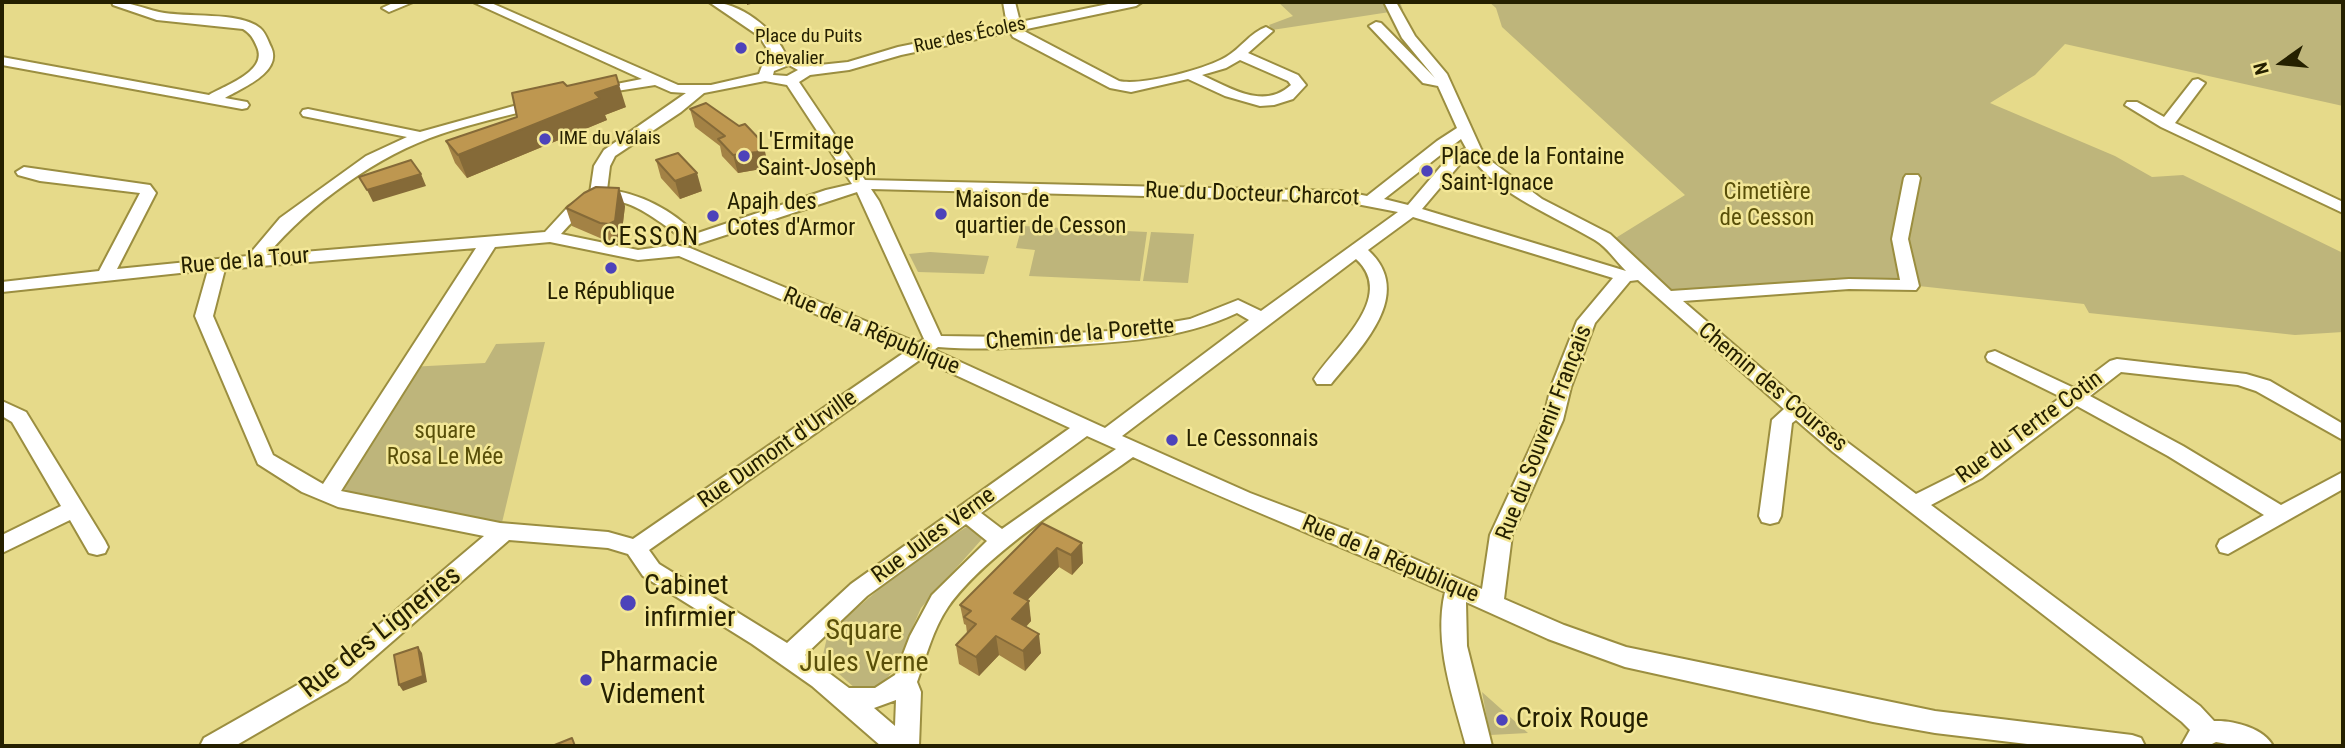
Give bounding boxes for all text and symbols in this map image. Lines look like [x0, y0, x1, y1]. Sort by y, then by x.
street label: Rue des Écoles [912, 13, 1028, 59]
place label: Place du Puits Chevalier [755, 26, 862, 70]
north arrow [2247, 28, 2317, 98]
marker: Place du Puits Chevalier [733, 40, 749, 56]
text: N [2249, 60, 2274, 77]
place label: IME du Valais [559, 128, 661, 150]
place label: L'Ermitage Saint-Joseph [758, 129, 876, 183]
marker: IME du Valais [537, 131, 553, 147]
place label: Place de la Fontaine Saint-Ignace [1441, 144, 1624, 198]
marker: L'Ermitage Saint-Joseph [736, 148, 752, 164]
marker: Place de la Fontaine Saint-Ignace [1419, 163, 1435, 179]
street label: Rue du Docteur Charcot [1144, 177, 1360, 213]
park label: Cimetière de Cesson [1720, 179, 1814, 233]
place label: Maison de quartier de Cesson [955, 187, 1126, 241]
place label: Apajh des Cotes d'Armor [727, 189, 855, 243]
marker: Maison de quartier de Cesson [933, 206, 949, 222]
marker: Apajh des Cotes d'Armor [705, 208, 721, 224]
district label: CESSON [603, 222, 699, 254]
street label: Rue de la Tour [180, 243, 310, 281]
marker: Le République [603, 260, 619, 276]
place label: Le République [547, 279, 675, 307]
street label: Rue de la République [779, 282, 963, 382]
street label: Chemin de la Porette [985, 313, 1175, 357]
street label: Chemin des Courses [1692, 318, 1852, 458]
street label: Rue du Souvenir Français [1491, 322, 1599, 544]
street label: Rue du Tertre Cotin [1952, 366, 2108, 490]
street label: Rue Dumont d'Urville [693, 385, 863, 515]
park label: square Rosa Le Mée [387, 418, 503, 472]
place label: Le Cessonnais [1186, 426, 1318, 454]
marker: Le Cessonnais [1164, 432, 1180, 448]
street label: Rue Jules Verne [867, 482, 1001, 590]
street label: Rue de la République [1298, 510, 1482, 610]
street label: Rue des Ligneries [294, 560, 468, 706]
place label: Cabinet infirmier [644, 570, 735, 636]
marker: Cabinet infirmier [618, 593, 638, 613]
park label: Square Jules Verne [799, 615, 929, 681]
place label: Pharmacie Videment [600, 647, 718, 713]
marker: Pharmacie Videment [578, 672, 594, 688]
place label: Croix Rouge [1516, 703, 1649, 737]
marker: Croix Rouge [1494, 712, 1510, 728]

